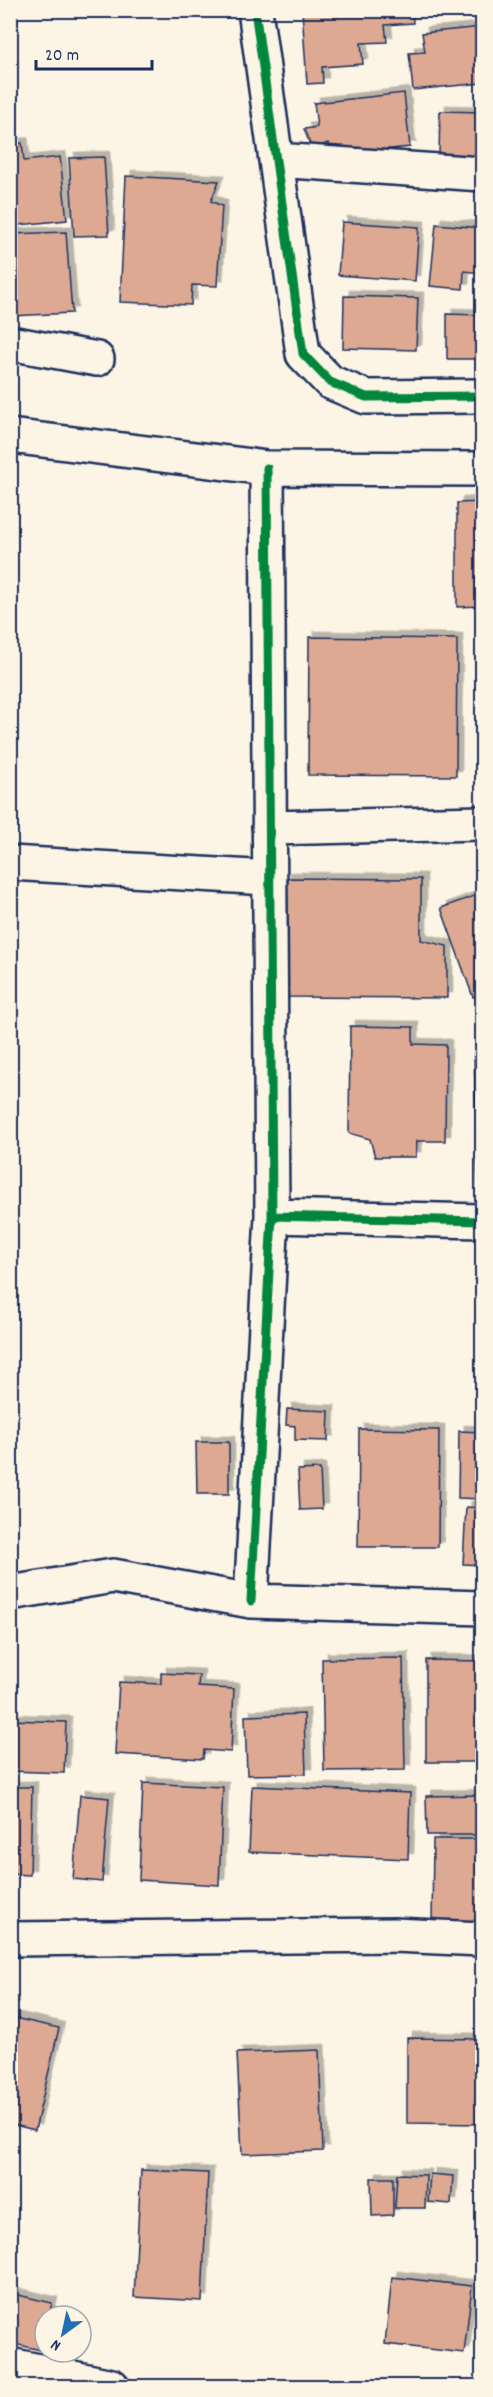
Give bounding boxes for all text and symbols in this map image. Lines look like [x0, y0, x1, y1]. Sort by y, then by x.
scale bar [36, 33, 152, 71]
text: 20 m [45, 44, 79, 69]
north arrow [33, 2304, 93, 2364]
text: N [47, 2333, 66, 2356]

